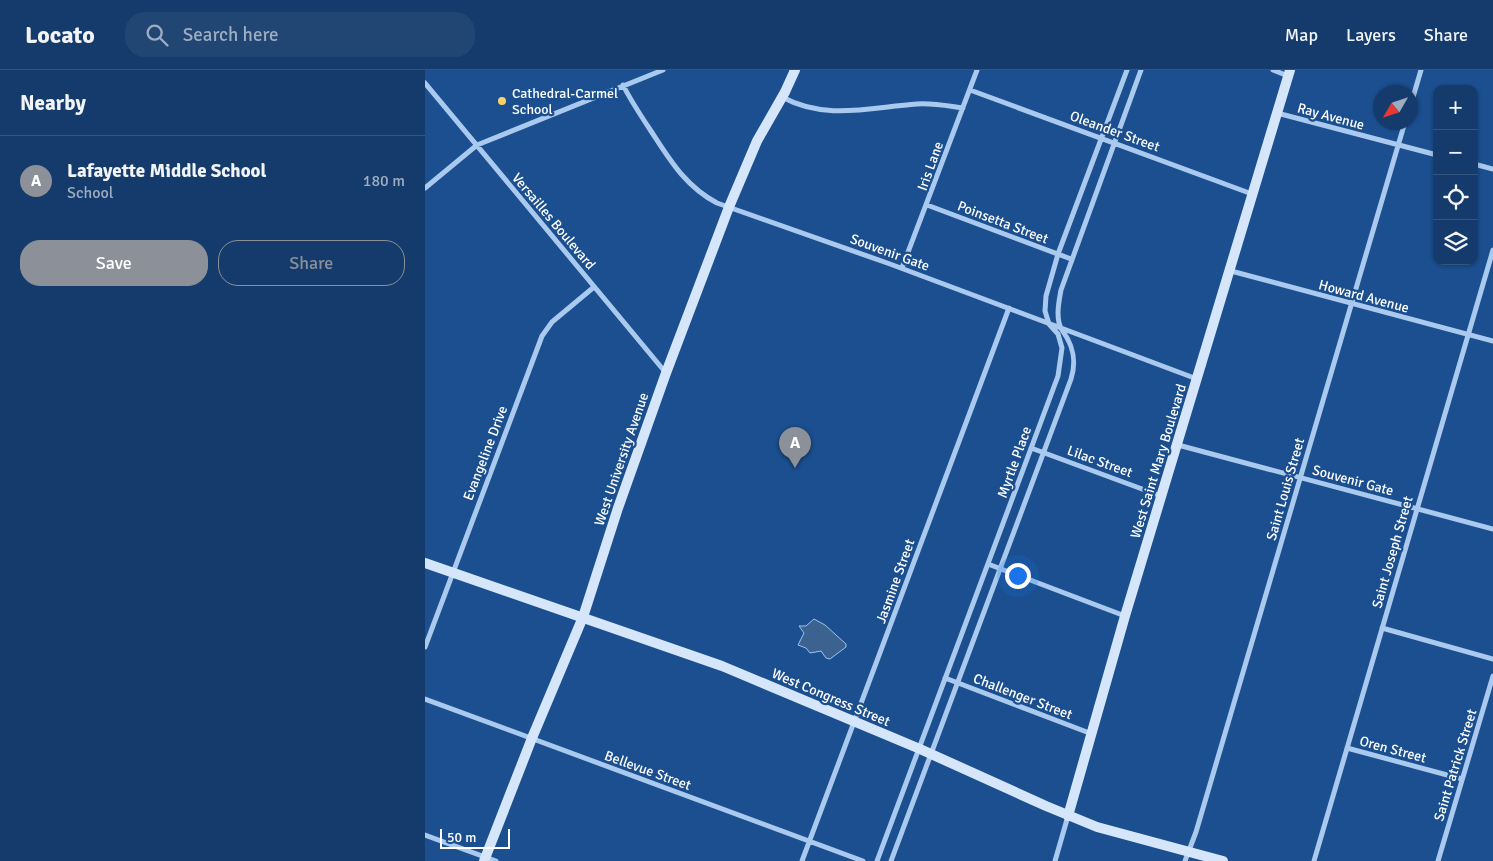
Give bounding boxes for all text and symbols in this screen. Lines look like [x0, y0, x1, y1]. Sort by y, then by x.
search box [125, 12, 475, 57]
text: Locato [25, 20, 95, 50]
icon: search [143, 21, 171, 49]
text: Search here [183, 23, 279, 47]
text: Map [1285, 24, 1318, 46]
text: Layers [1346, 24, 1396, 46]
text: Share [1424, 24, 1468, 46]
place label: Cathedral-Carmel School [512, 85, 618, 118]
north arrow [1373, 85, 1418, 130]
map controls [1433, 85, 1478, 265]
button: + [1433, 85, 1478, 130]
text: Nearby [20, 90, 86, 116]
marker: Cathedral-Carmel School [496, 95, 508, 107]
street label: Ray Avenue [1296, 99, 1366, 134]
street label: Oleander Street [1068, 107, 1162, 156]
button: − [1433, 130, 1478, 175]
street label: Iris Lane [914, 139, 947, 193]
text: Lafayette Middle School [67, 159, 266, 183]
street label: Versailles Boulevard [508, 170, 599, 273]
text: A [31, 171, 41, 191]
text: 180 m [363, 171, 405, 191]
button: locate [1433, 175, 1478, 220]
text: School [67, 183, 113, 203]
street label: Poinsetta Street [955, 197, 1051, 248]
button: layers [1433, 220, 1478, 265]
street label: Souvenir Gate [848, 230, 932, 275]
button: Save [20, 240, 208, 286]
button: Share [218, 240, 405, 286]
street label: Howard Avenue [1317, 276, 1411, 317]
street label: West Saint Mary Boulevard [1127, 382, 1190, 540]
street label: West University Avenue [591, 390, 652, 528]
street label: Evangeline Drive [460, 403, 511, 503]
street label: Myrtle Place [994, 424, 1035, 500]
pin: A [779, 427, 811, 468]
street label: Saint Louis Street [1263, 436, 1308, 542]
street label: Lilac Street [1065, 442, 1135, 481]
street label: Souvenir Gate [1310, 461, 1395, 499]
street label: Saint Joseph Street [1368, 494, 1417, 610]
street label: Jasmine Street [872, 537, 919, 626]
your location [1005, 563, 1031, 589]
street label: West Congress Street [769, 665, 893, 730]
street label: Challenger Street [971, 670, 1075, 723]
street label: Saint Patrick Street [1430, 707, 1481, 823]
street label: Oren Street [1358, 732, 1428, 767]
street label: Bellevue Street [602, 747, 693, 794]
scale bar [440, 826, 510, 849]
text: 50 m [447, 829, 476, 846]

